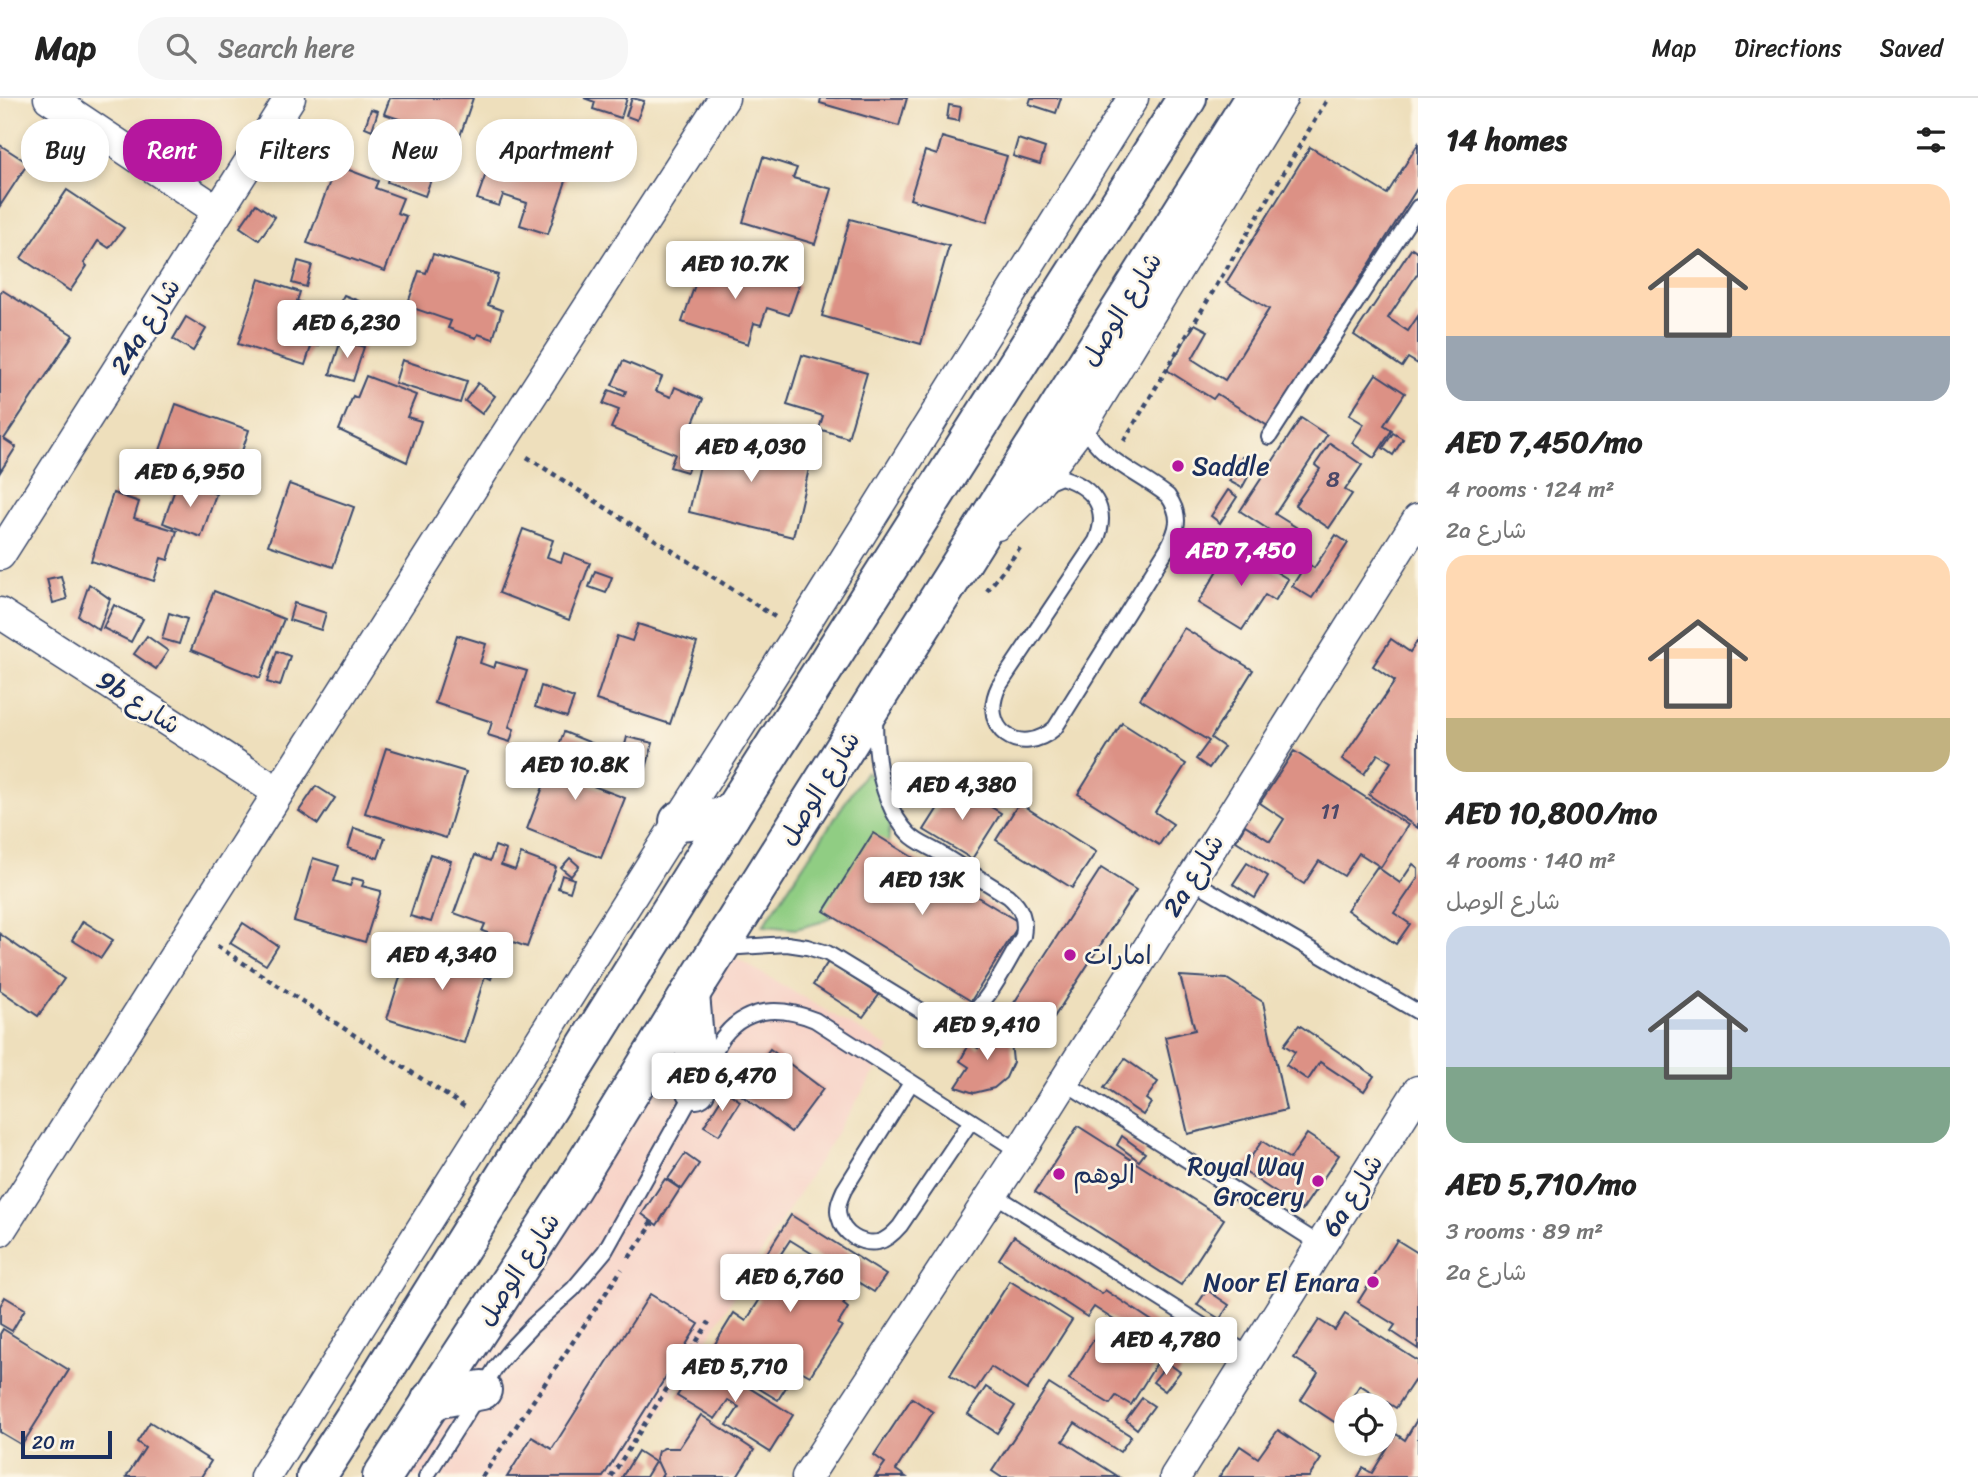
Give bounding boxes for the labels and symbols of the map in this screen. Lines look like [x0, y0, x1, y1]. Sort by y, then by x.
pin: AED 10.7K [655, 242, 815, 301]
street label: شارع الوصل [1067, 242, 1175, 376]
street label: 24a شارع [97, 268, 193, 384]
pin: AED 6,230 [267, 300, 427, 360]
pin: AED 4,030 [671, 424, 831, 484]
place label: Saddle [1192, 443, 1270, 489]
pin: AED 6,950 [110, 450, 270, 509]
marker: Saddle [1170, 458, 1186, 474]
house number: 8 [1326, 459, 1340, 500]
pin: AED 7,450 [1161, 528, 1321, 588]
street label: 9b شارع [87, 657, 191, 747]
street label: شارع الوصل [765, 721, 873, 855]
pin: AED 10.8K [495, 742, 655, 802]
pin: AED 4,380 [882, 762, 1042, 822]
house number: 11 [1320, 791, 1340, 832]
street label: 2a شارع [1149, 824, 1237, 926]
pin: AED 13K [857, 858, 987, 917]
pin: AED 4,340 [362, 932, 522, 992]
place label: امارات [1084, 932, 1152, 978]
marker: امارات [1062, 947, 1078, 963]
pin: AED 9,410 [907, 1002, 1067, 1062]
pin: AED 6,470 [642, 1054, 802, 1113]
place label: Royal Way Grocery [1188, 1143, 1305, 1219]
street label: 6a شارع [1308, 1144, 1396, 1246]
place label: الوهم [1073, 1151, 1135, 1197]
marker: الوهم [1051, 1166, 1067, 1182]
marker: Royal Way Grocery [1310, 1173, 1326, 1189]
street label: شارع الوصل [464, 1202, 572, 1336]
pin: AED 6,760 [710, 1254, 870, 1314]
place label: Noor El Enara [1203, 1259, 1360, 1305]
marker: Noor El Enara [1365, 1274, 1381, 1290]
pin: AED 4,780 [1086, 1318, 1246, 1377]
pin: AED 5,710 [655, 1344, 815, 1404]
scale bar [21, 1428, 112, 1460]

